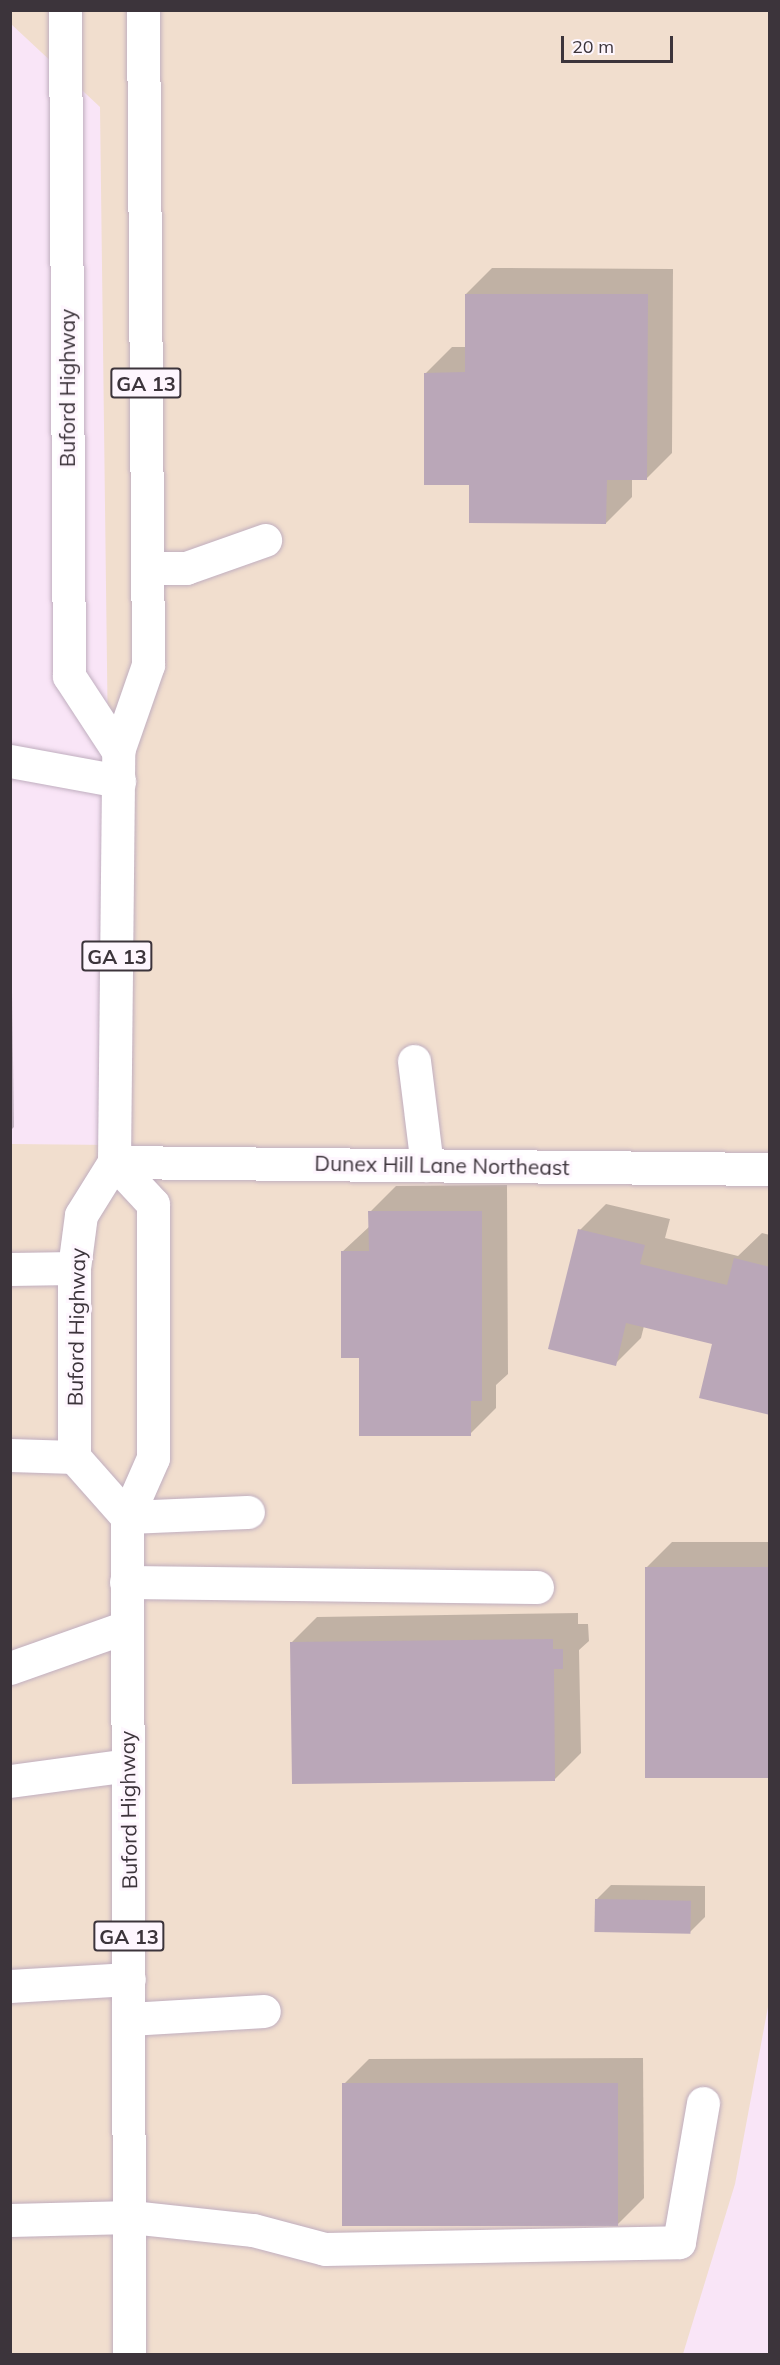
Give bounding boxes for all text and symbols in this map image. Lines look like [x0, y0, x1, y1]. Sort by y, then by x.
scale bar [564, 24, 676, 62]
text: 20 m [572, 35, 614, 58]
street label: Buford Highway [54, 309, 80, 467]
road number: GA 13 [110, 366, 182, 400]
road number: GA 13 [81, 939, 153, 973]
street label: Dunex Hill Lane Northeast [314, 1150, 570, 1180]
street label: Buford Highway [62, 1248, 90, 1406]
street label: Buford Highway [114, 1731, 142, 1889]
road number: GA 13 [93, 1919, 165, 1953]

